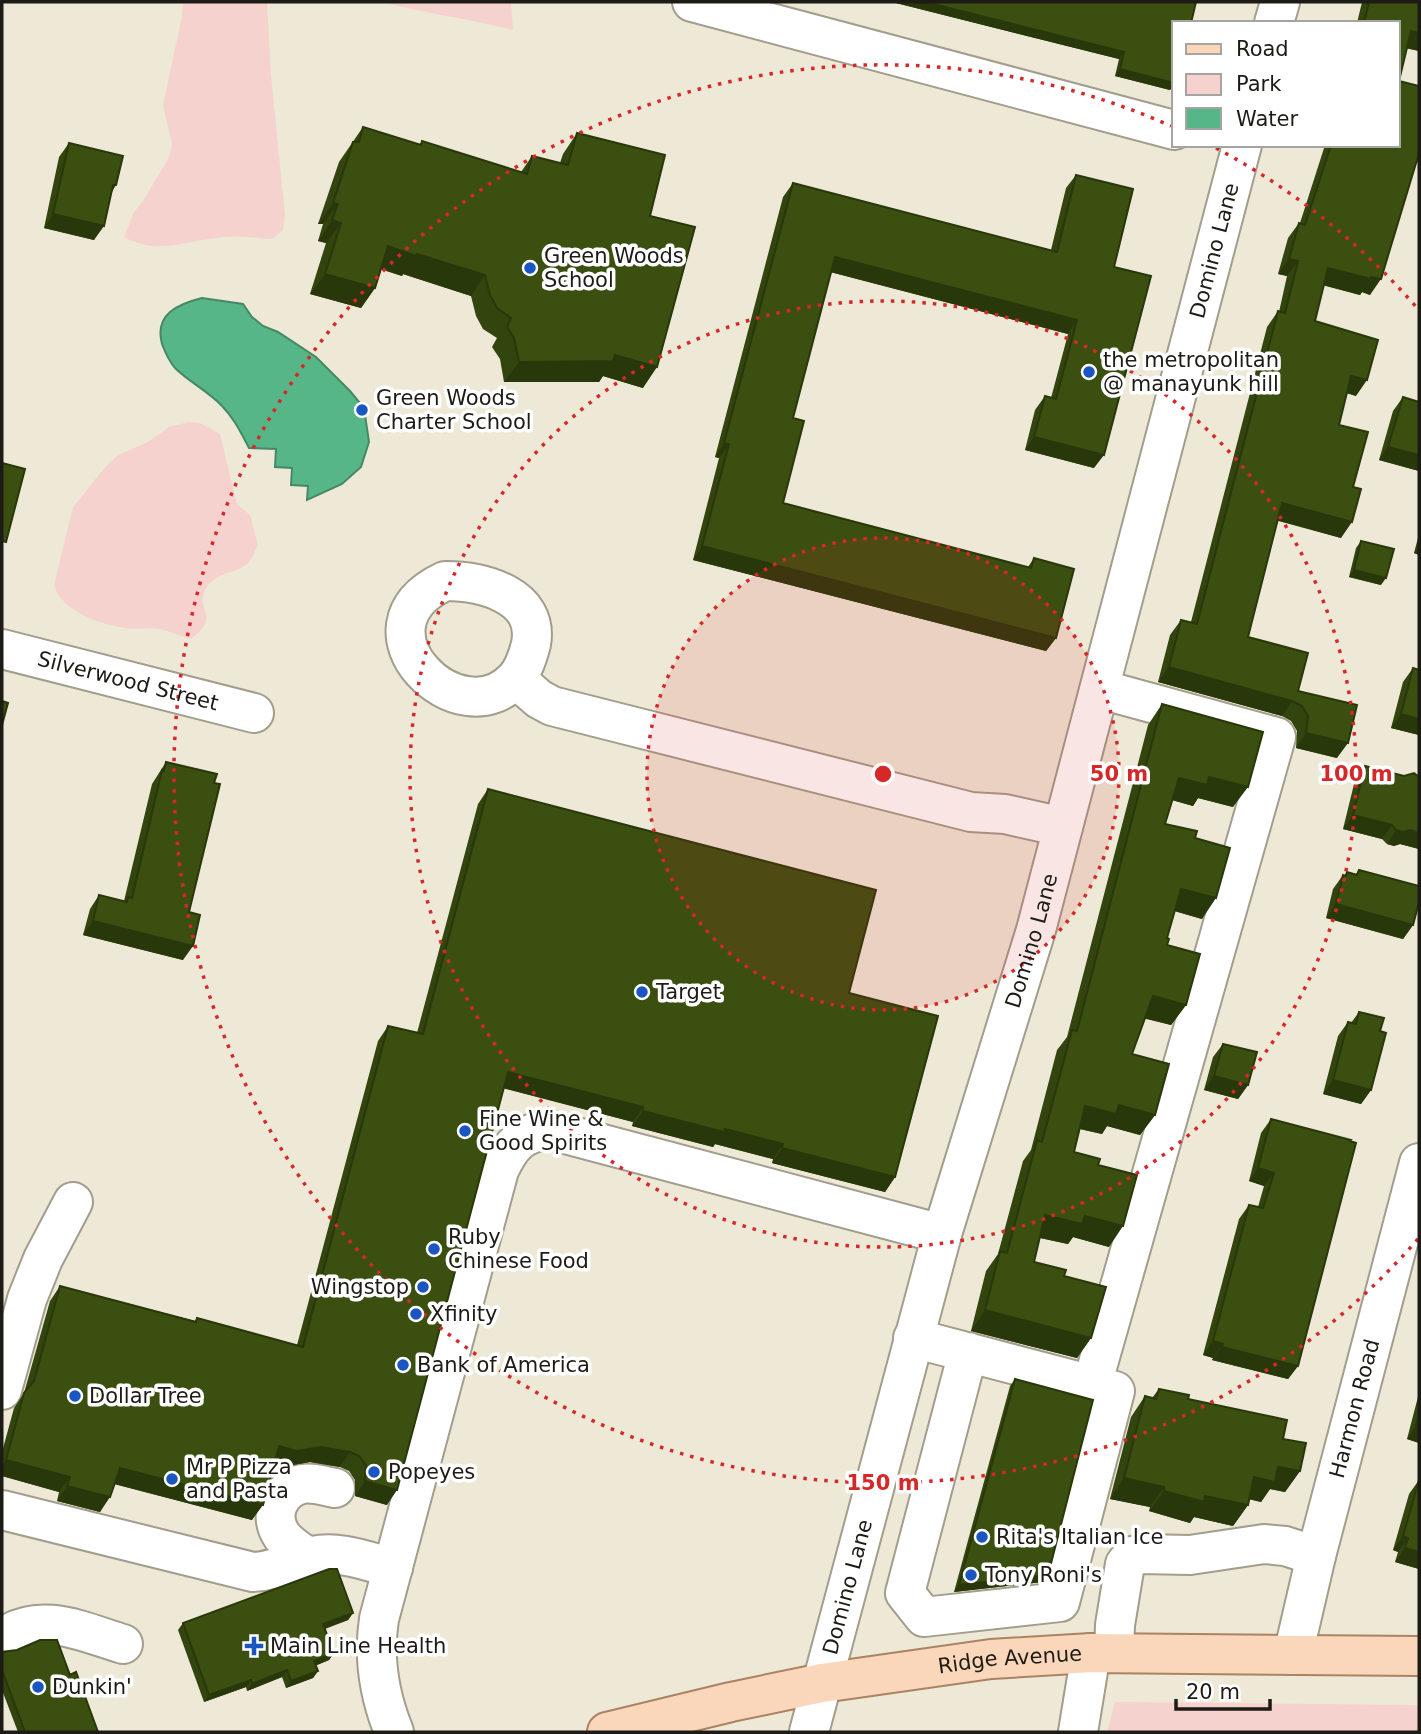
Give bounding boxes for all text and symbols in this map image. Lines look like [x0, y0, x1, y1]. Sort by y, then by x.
legend [1172, 21, 1400, 147]
text: Road [1236, 37, 1289, 61]
text: Park [1236, 72, 1282, 96]
text: Water [1236, 107, 1298, 131]
street label: Domino Lane [1185, 180, 1244, 321]
place label: Green Woods School [544, 244, 684, 292]
marker: Green Woods School [522, 260, 538, 276]
place label: the metropolitan @ manayunk hill [1103, 348, 1279, 396]
marker: the metropolitan @ manayunk hill [1081, 364, 1097, 380]
place label: Green Woods Charter School [376, 386, 532, 434]
marker: Green Woods Charter School [354, 402, 370, 418]
street label: Silverwood Street [35, 647, 221, 716]
centre of rings [871, 762, 895, 786]
text: 50 m [1090, 762, 1148, 786]
text: 100 m [1319, 762, 1393, 786]
street label: Domino Lane [1001, 871, 1062, 1011]
place label: Target [655, 980, 721, 1004]
marker: Target [634, 984, 650, 1000]
place label: Fine Wine & Good Spirits [479, 1107, 607, 1155]
marker: Fine Wine & Good Spirits [457, 1123, 473, 1139]
place label: Ruby Chinese Food [448, 1225, 589, 1273]
marker: Ruby Chinese Food [426, 1241, 442, 1257]
place label: Wingstop [311, 1275, 409, 1299]
marker: Wingstop [415, 1279, 431, 1295]
place label: Xfinity [430, 1302, 497, 1326]
marker: Xfinity [408, 1306, 424, 1322]
street label: Harmon Road [1325, 1336, 1384, 1481]
place label: Bank of America [417, 1353, 590, 1377]
marker: Bank of America [395, 1357, 411, 1373]
place label: Dollar Tree [89, 1384, 202, 1408]
marker: Dollar Tree [67, 1388, 83, 1404]
place label: Mr P Pizza and Pasta [186, 1455, 292, 1503]
place label: Popeyes [388, 1460, 475, 1484]
marker: Popeyes [366, 1464, 382, 1480]
marker: Mr P Pizza and Pasta [164, 1471, 180, 1487]
text: 150 m [846, 1471, 920, 1495]
street label: Domino Lane [818, 1517, 877, 1657]
place label: Rita's Italian Ice [996, 1525, 1163, 1549]
marker: Rita's Italian Ice [974, 1529, 990, 1545]
place label: Tony Roni's [984, 1563, 1102, 1587]
marker: Tony Roni's [963, 1567, 979, 1583]
place label: Main Line Health [270, 1634, 446, 1658]
marker: Main Line Health [244, 1636, 264, 1656]
street label: Ridge Avenue [936, 1642, 1083, 1678]
scale bar [1176, 1668, 1270, 1712]
place label: Dunkin' [52, 1675, 132, 1699]
marker: Dunkin' [30, 1679, 46, 1695]
text: 20 m [1186, 1680, 1240, 1704]

